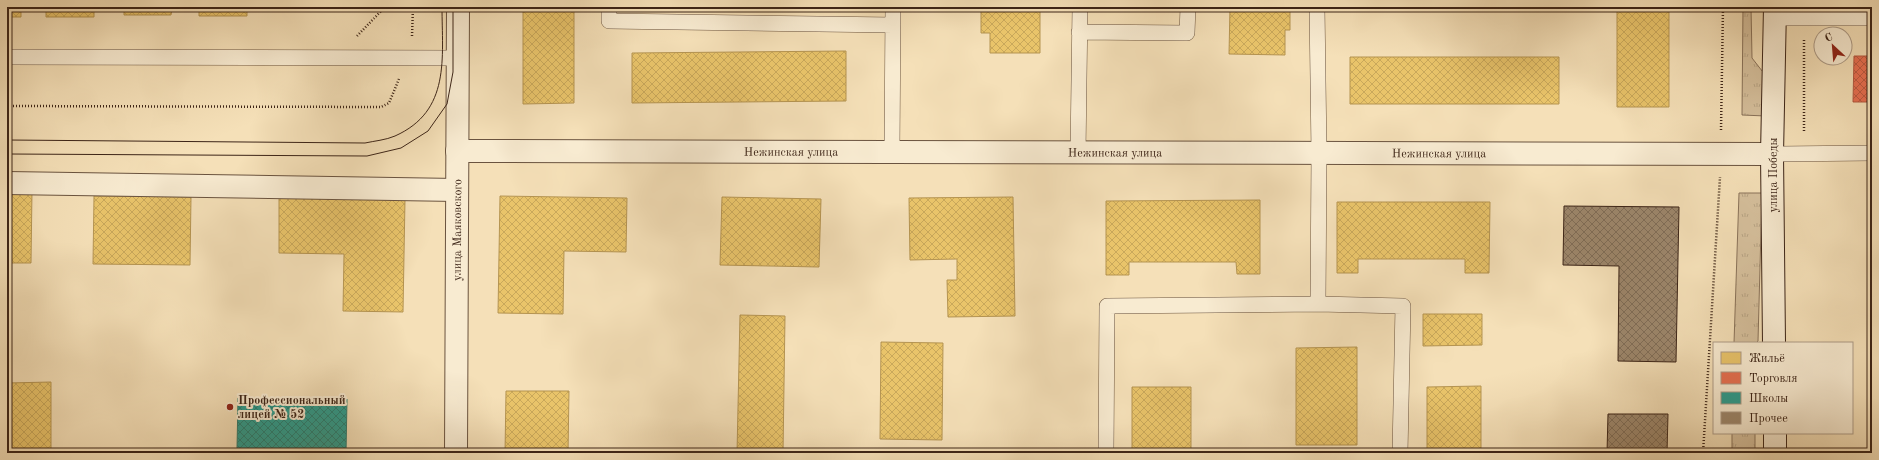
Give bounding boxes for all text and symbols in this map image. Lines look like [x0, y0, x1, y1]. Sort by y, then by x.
north arrow [1813, 26, 1853, 66]
text: С [1824, 32, 1835, 45]
street label: улица Победы [1768, 138, 1780, 212]
street label: Нежинская улица [744, 147, 838, 159]
street label: Нежинская улица [1068, 147, 1162, 160]
street label: Нежинская улица [1392, 148, 1486, 160]
street label: улица Маяковского [452, 179, 464, 281]
legend [1713, 342, 1853, 434]
text: Жильё [1749, 353, 1785, 365]
text: Торговля [1749, 373, 1798, 385]
text: Школы [1749, 393, 1788, 405]
place label: Профессиональный лицей № 52 [238, 395, 346, 421]
marker: Профессиональный лицей № 52 [225, 402, 235, 412]
text: Прочее [1749, 413, 1788, 425]

